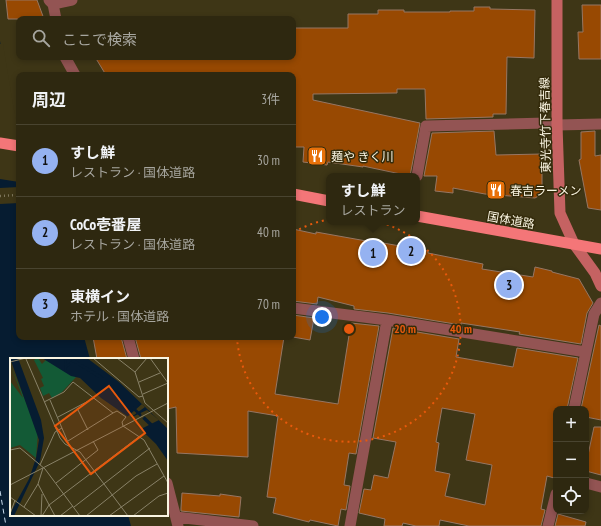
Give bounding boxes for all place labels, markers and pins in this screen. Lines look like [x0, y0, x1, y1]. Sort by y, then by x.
restaurant icon: 麺や きく川 [306, 145, 328, 167]
place label: 麺や きく川 [331, 149, 394, 164]
restaurant icon: 春吉ラーメン [485, 179, 507, 201]
place label: 春吉ラーメン [510, 183, 582, 198]
pin: 2 [398, 236, 424, 266]
pin: 1 [360, 238, 386, 268]
pin: 3 [496, 270, 522, 300]
centre of rings [342, 322, 356, 336]

